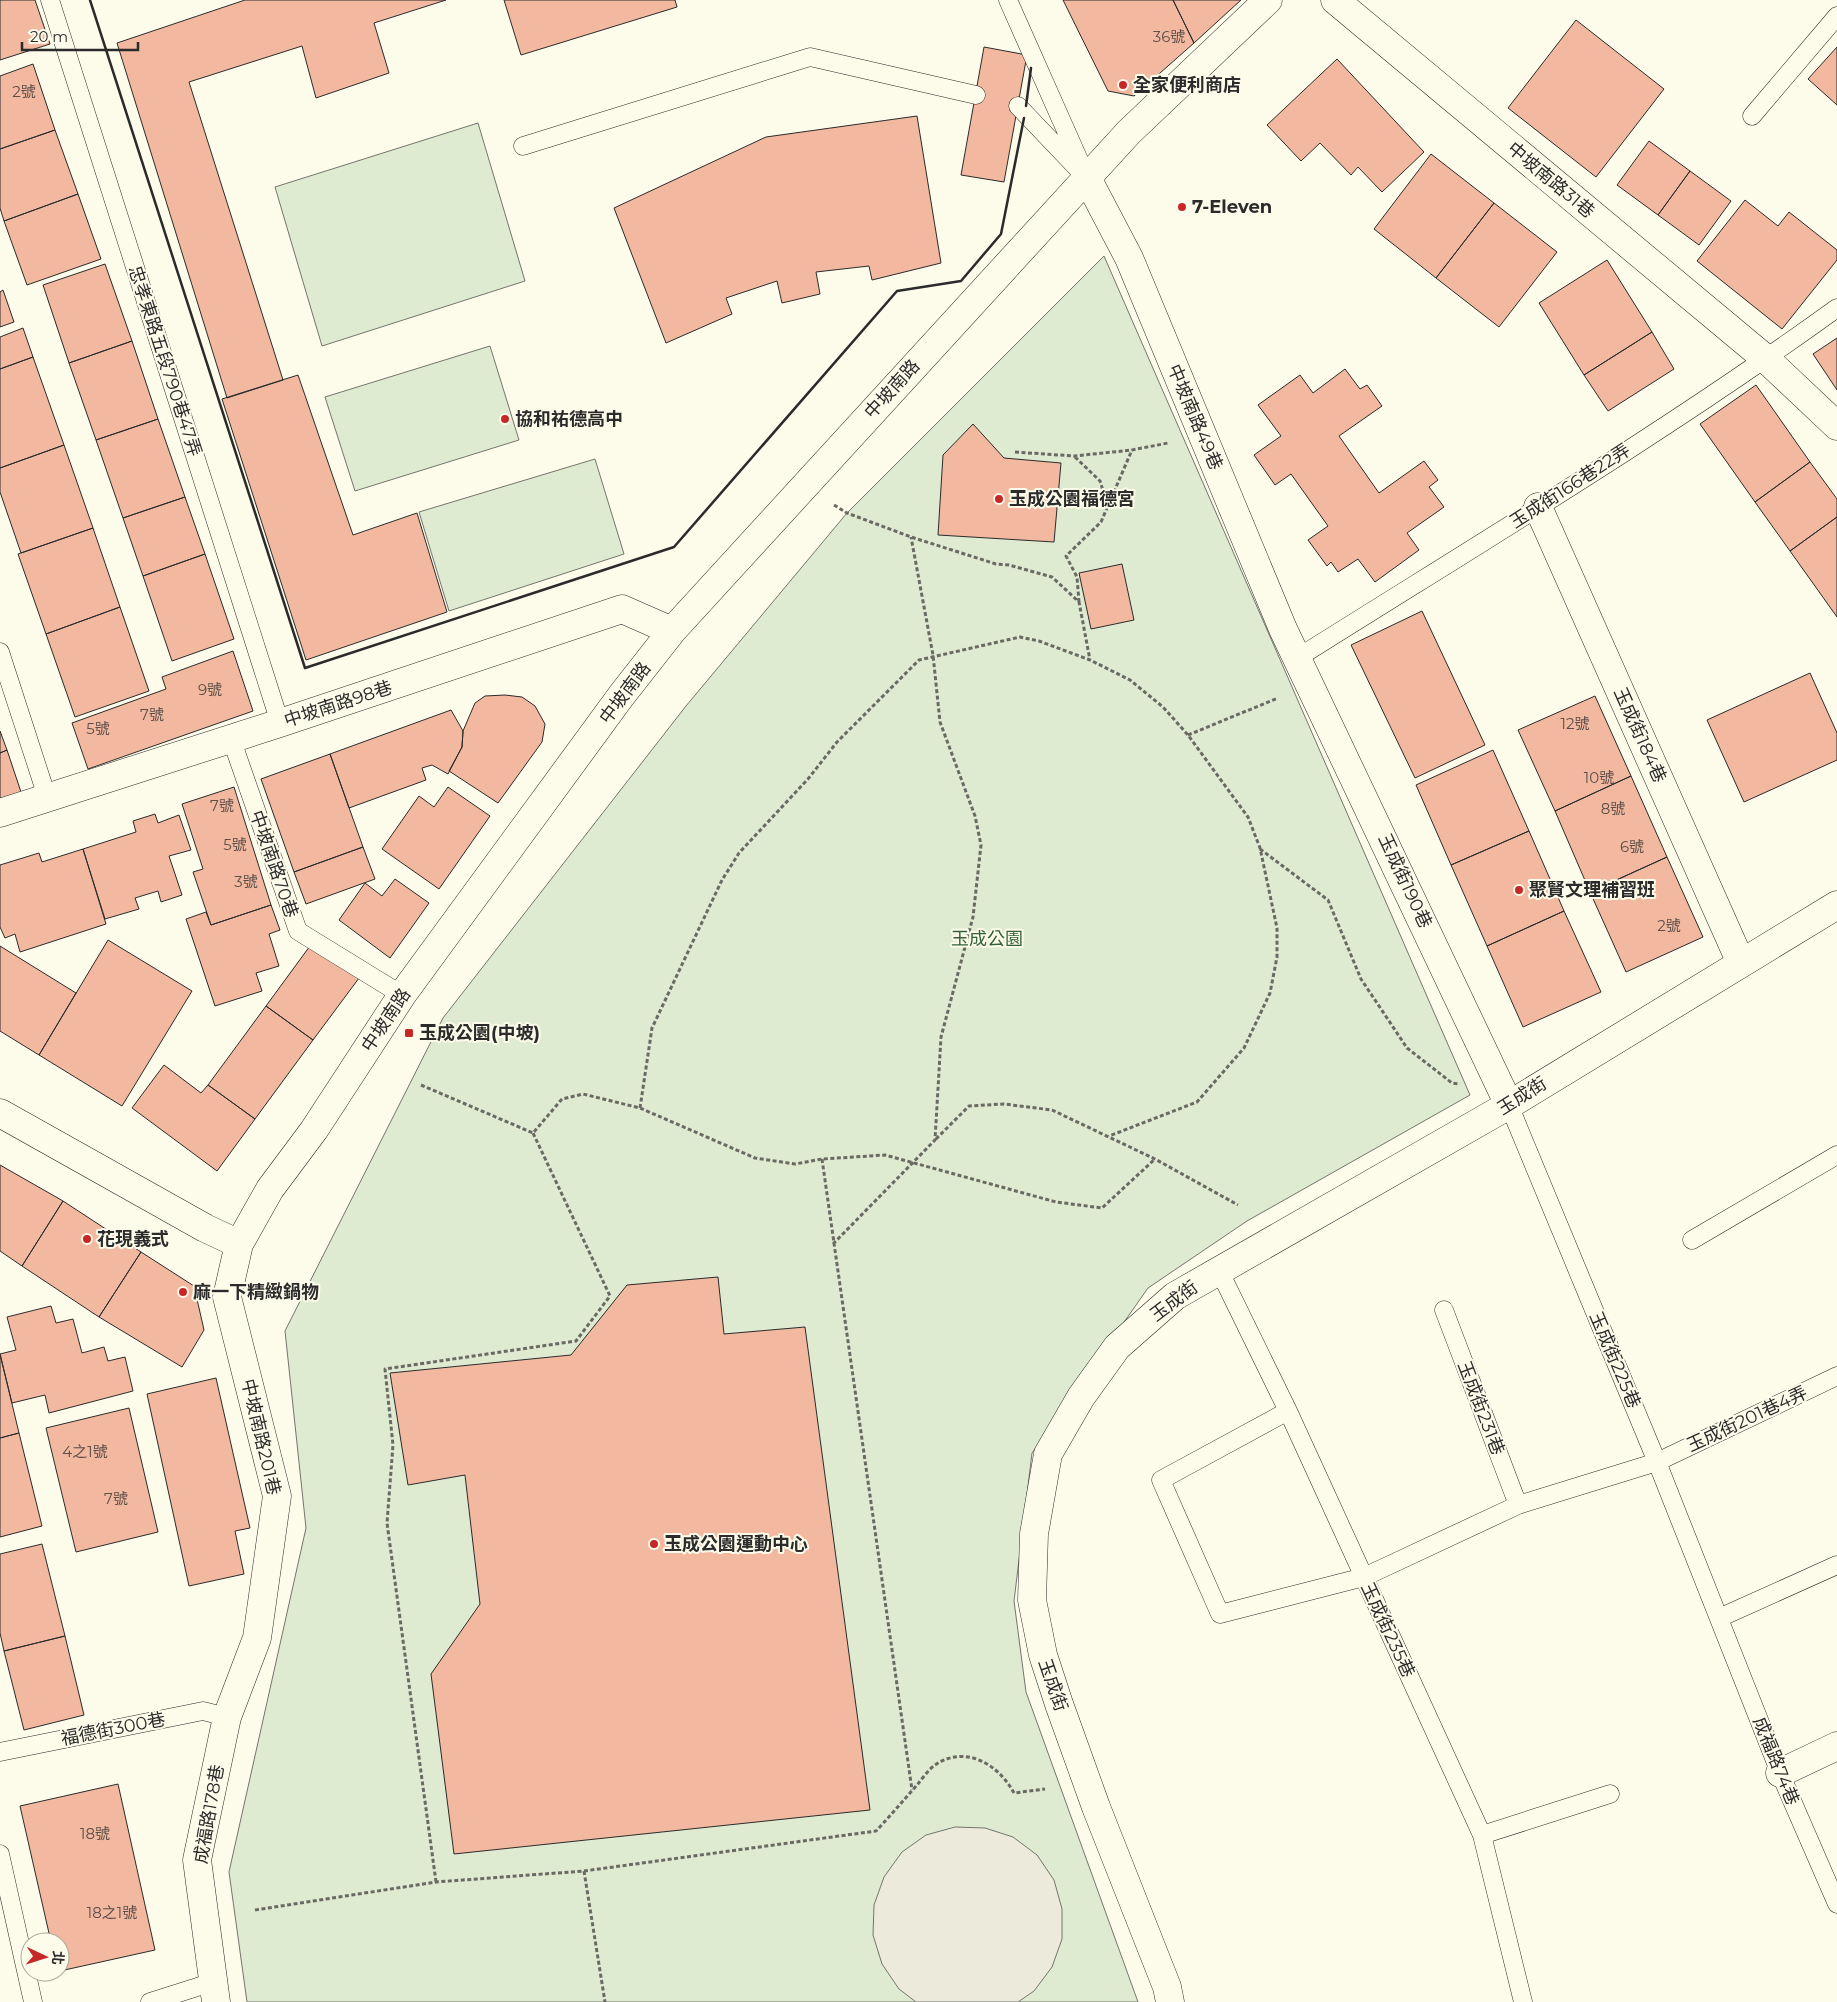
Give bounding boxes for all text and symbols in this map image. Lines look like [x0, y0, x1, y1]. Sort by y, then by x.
scale bar [22, 20, 139, 52]
text: 20 m [30, 27, 68, 46]
house number: 36號 [1153, 27, 1185, 46]
place label: 全家便利商店 [1133, 74, 1241, 96]
marker: 全家便利商店 [1117, 79, 1129, 91]
house number: 2號 [12, 82, 36, 101]
street label: 中坡南路31巷 [1503, 137, 1599, 223]
place label: 7-Eleven [1192, 196, 1272, 218]
marker: 7-Eleven [1176, 201, 1188, 213]
street label: 忠孝東路五段790巷47弄 [124, 263, 206, 459]
street label: 中坡南路 [860, 355, 924, 423]
street label: 中坡南路49巷 [1163, 361, 1227, 473]
place label: 協和祐德高中 [515, 408, 623, 430]
marker: 協和祐德高中 [499, 413, 511, 425]
street label: 玉成街166巷22弄 [1506, 439, 1634, 533]
place label: 玉成公園福德宮 [1009, 488, 1135, 510]
marker: 玉成公園福德宮 [993, 493, 1005, 505]
street label: 中坡南路 [595, 658, 655, 728]
street label: 中坡南路98巷 [281, 676, 395, 732]
house number: 9號 [198, 680, 222, 699]
street label: 玉成街184巷 [1609, 684, 1671, 786]
house number: 7號 [140, 705, 164, 724]
house number: 12號 [1561, 714, 1589, 733]
house number: 5號 [86, 719, 110, 738]
house number: 10號 [1584, 768, 1614, 787]
house number: 7號 [210, 796, 234, 815]
house number: 8號 [1601, 799, 1625, 818]
street label: 中坡南路70巷 [245, 807, 303, 921]
street label: 玉成街190巷 [1374, 830, 1436, 932]
house number: 5號 [223, 835, 247, 854]
house number: 6號 [1620, 837, 1644, 856]
house number: 3號 [234, 872, 258, 891]
place label: 聚賢文理補習班 [1529, 879, 1655, 901]
marker: 聚賢文理補習班 [1513, 884, 1525, 896]
house number: 2號 [1657, 916, 1681, 935]
park label: 玉成公園 [951, 928, 1023, 950]
street label: 中坡南路 [357, 984, 415, 1056]
place label: 玉成公園(中坡) [419, 1022, 540, 1044]
marker: 玉成公園(中坡) [403, 1027, 415, 1039]
street label: 玉成街 [1493, 1072, 1551, 1120]
place label: 花現義式 [97, 1228, 169, 1250]
marker: 花現義式 [81, 1233, 93, 1245]
street label: 玉成街 [1146, 1276, 1202, 1326]
place label: 麻一下精緻鍋物 [193, 1281, 319, 1303]
marker: 麻一下精緻鍋物 [177, 1286, 189, 1298]
street label: 玉成街225巷 [1585, 1308, 1645, 1412]
street label: 玉成街231巷 [1453, 1358, 1509, 1458]
street label: 中坡南路201巷 [237, 1377, 285, 1497]
street label: 玉成街201巷4弄 [1683, 1381, 1811, 1457]
house number: 4之1號 [62, 1442, 108, 1461]
house number: 7號 [104, 1489, 128, 1508]
place label: 玉成公園運動中心 [664, 1533, 808, 1555]
marker: 玉成公園運動中心 [648, 1538, 660, 1550]
street label: 玉成街235巷 [1356, 1579, 1420, 1681]
street label: 玉成街 [1034, 1656, 1072, 1714]
street label: 福德街300巷 [59, 1708, 167, 1750]
street label: 成福路74巷 [1748, 1714, 1804, 1808]
street label: 成福路178巷 [189, 1763, 229, 1865]
house number: 18號 [80, 1824, 110, 1843]
house number: 18之1號 [87, 1903, 137, 1922]
north arrow [20, 1932, 70, 1982]
text: 北 [49, 1950, 67, 1966]

